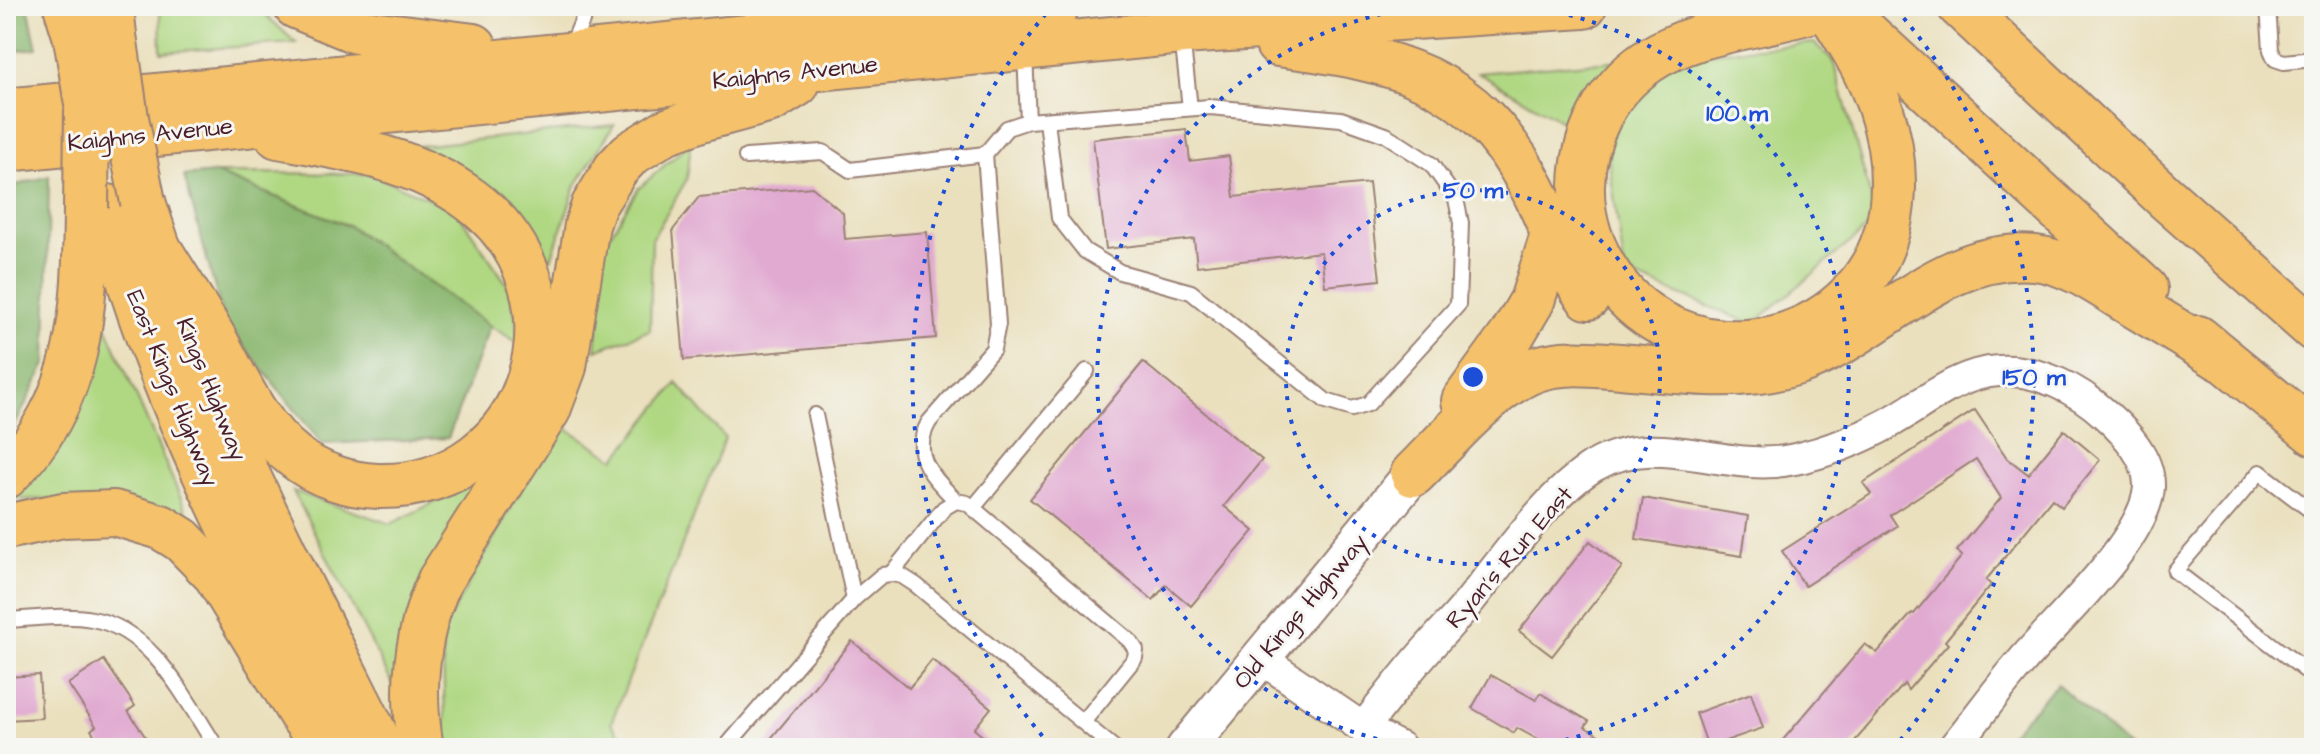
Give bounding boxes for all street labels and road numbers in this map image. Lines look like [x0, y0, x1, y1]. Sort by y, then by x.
street label: Kaighns Avenue [711, 47, 880, 100]
street label: Kaighns Avenue [66, 109, 235, 162]
street label: East Kings Highway [120, 286, 226, 490]
street label: Kings Highway [170, 313, 254, 465]
street label: Ryan's Run East [1438, 479, 1582, 637]
street label: Old Kings Highway [1226, 527, 1377, 697]

